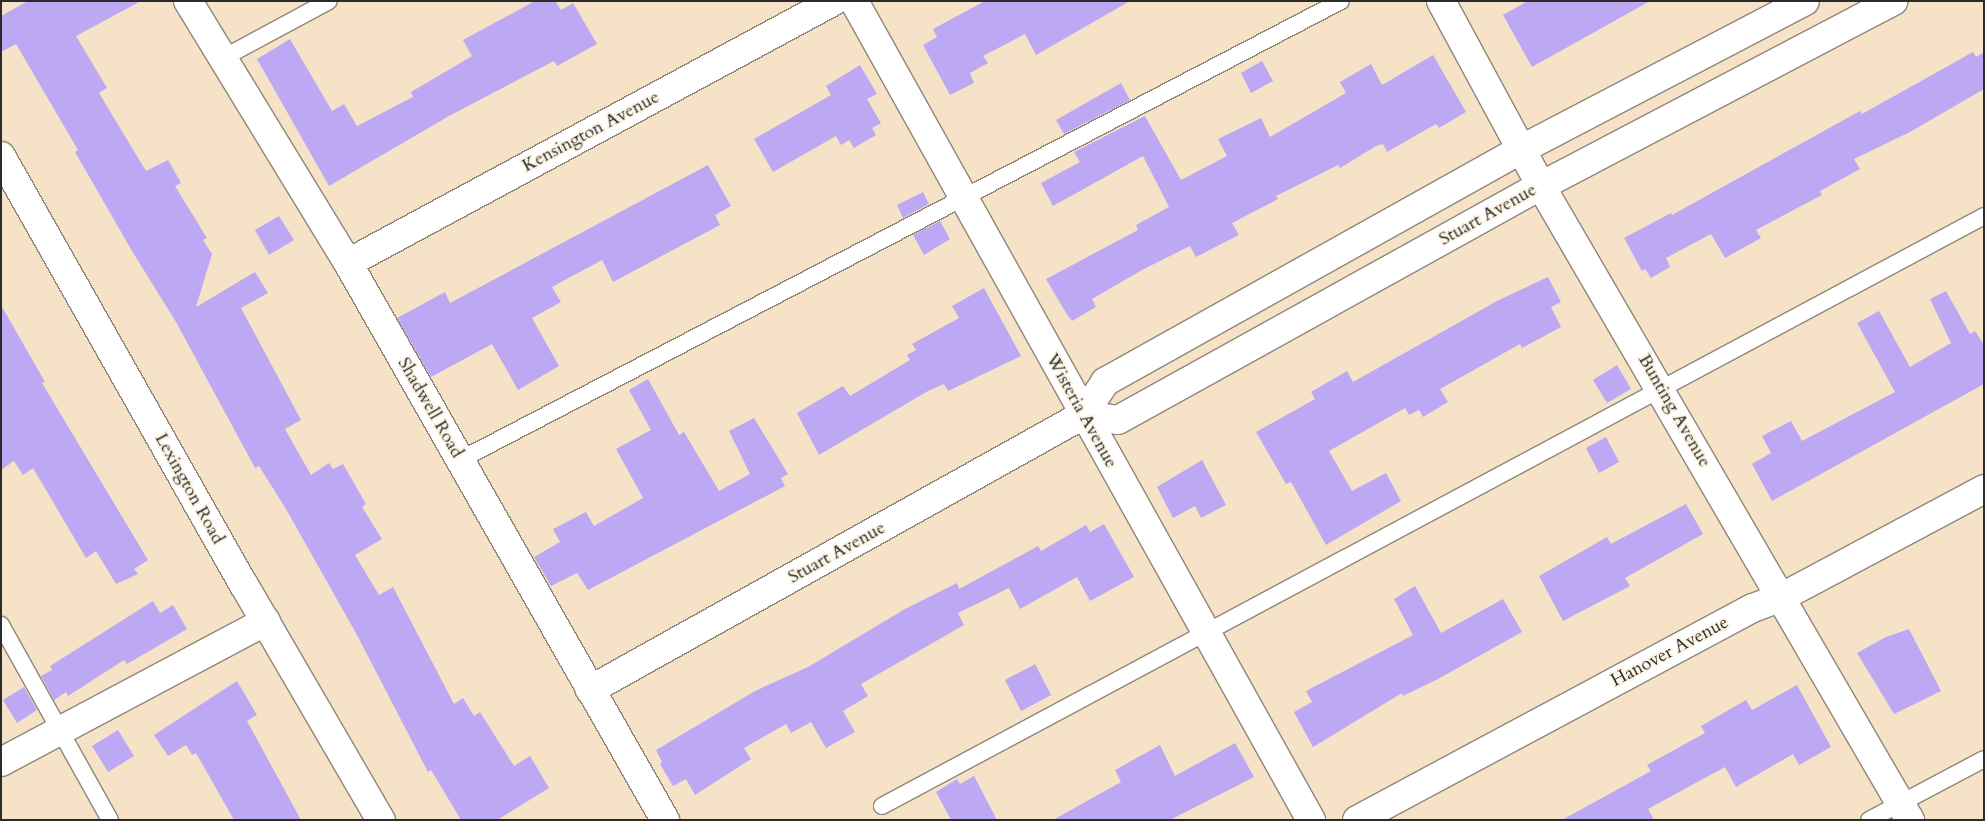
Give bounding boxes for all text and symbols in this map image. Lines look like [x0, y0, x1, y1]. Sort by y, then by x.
street label: Kensington Avenue [519, 87, 663, 177]
street label: Stuart Avenue [1436, 179, 1540, 251]
street label: Wisteria Avenue [1041, 350, 1121, 472]
street label: Bunting Avenue [1633, 351, 1715, 471]
street label: Shadwell Road [393, 354, 467, 462]
street label: Lexington Road [150, 430, 228, 548]
street label: Stuart Avenue [785, 517, 889, 589]
street label: Hanover Avenue [1608, 612, 1732, 692]

